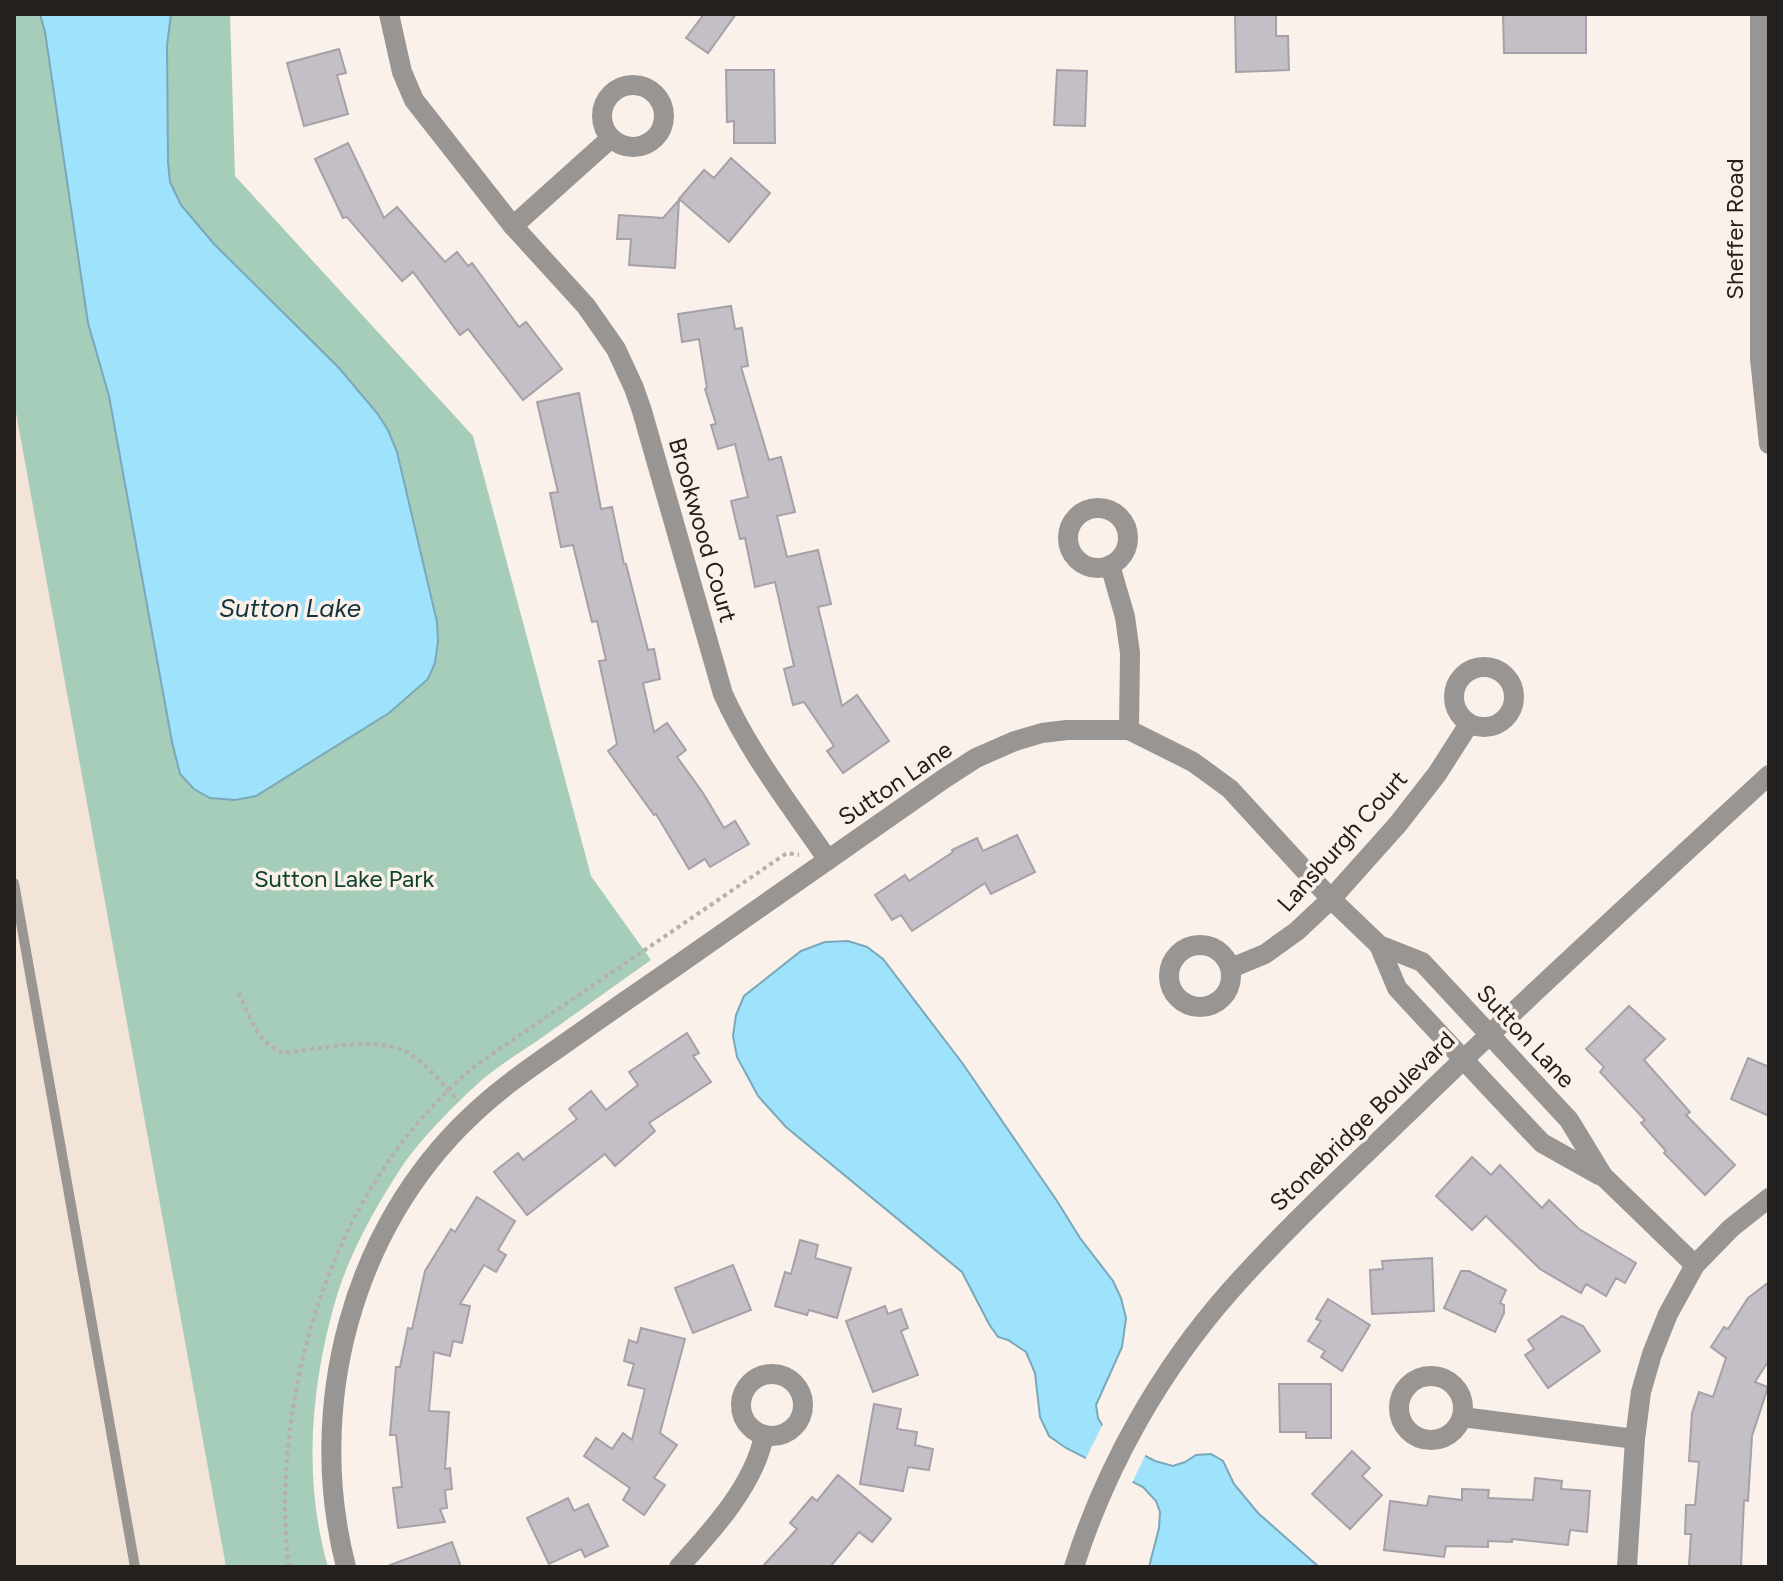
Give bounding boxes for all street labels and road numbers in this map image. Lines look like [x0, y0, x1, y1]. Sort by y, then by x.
street label: Sheffer Road [1720, 158, 1749, 300]
street label: Brookwood Court [663, 434, 743, 626]
street label: Sutton Lane [833, 734, 957, 832]
street label: Lansburgh Court [1271, 764, 1413, 918]
street label: Sutton Lane [1471, 978, 1581, 1094]
street label: Stonebridge Boulevard [1264, 1025, 1460, 1217]

